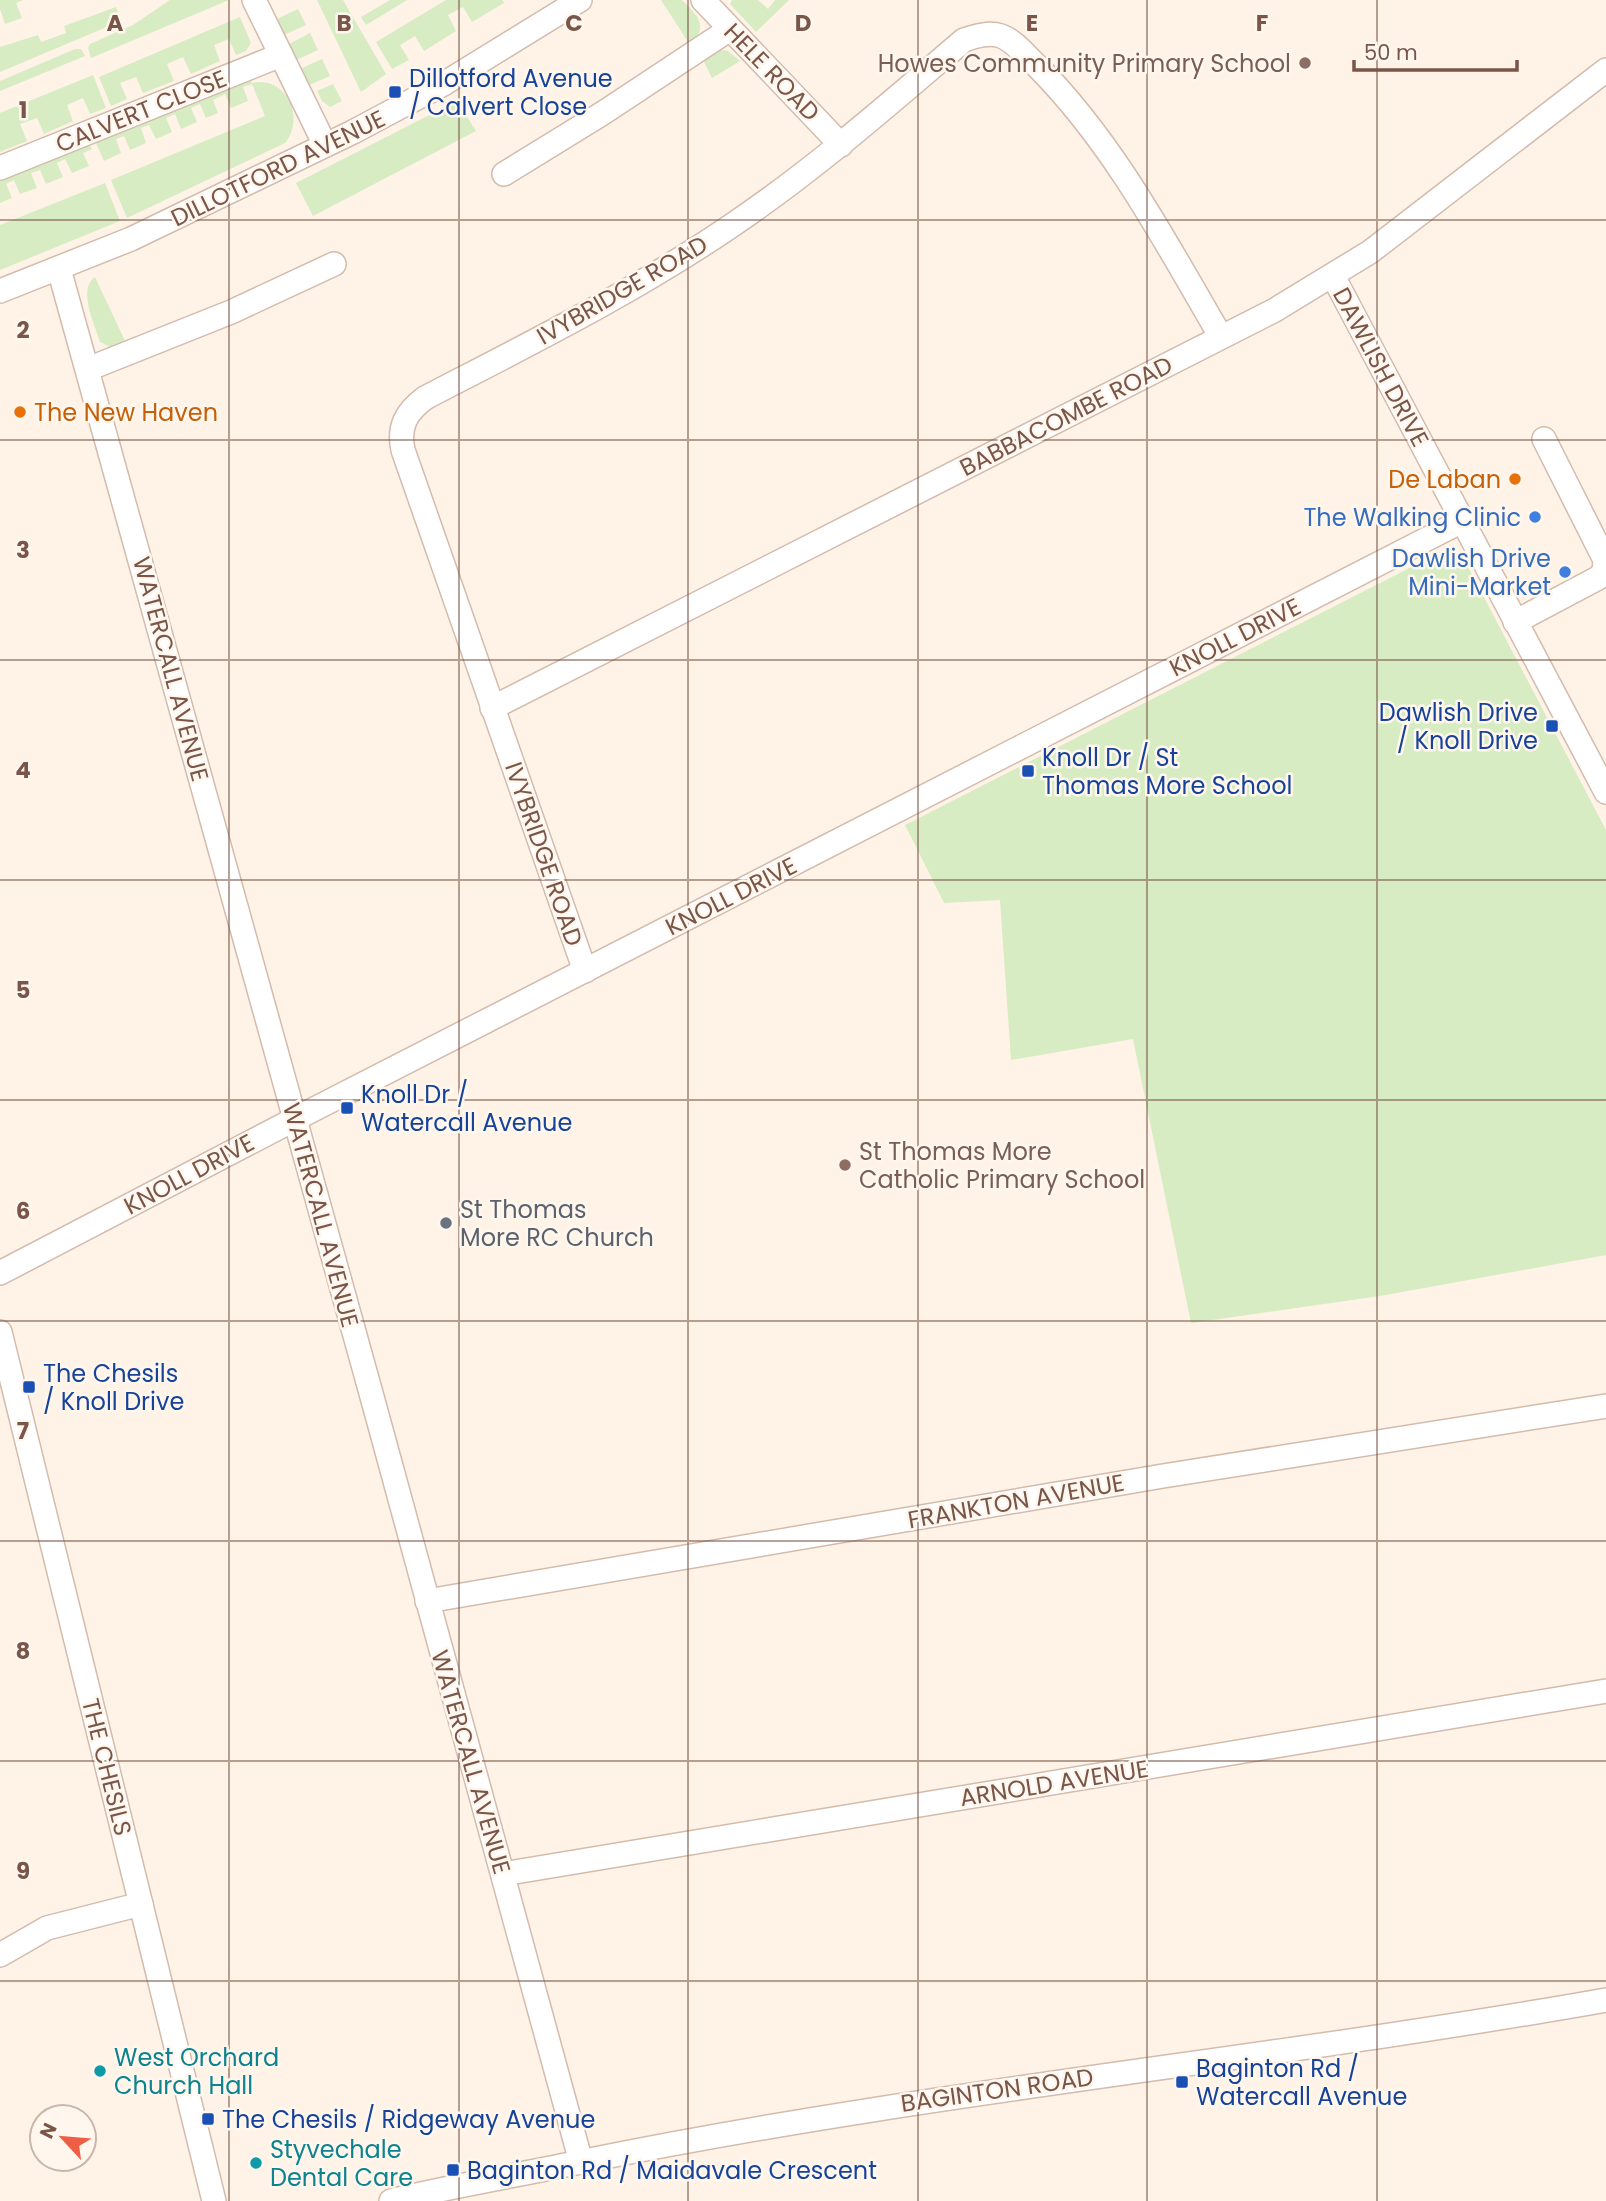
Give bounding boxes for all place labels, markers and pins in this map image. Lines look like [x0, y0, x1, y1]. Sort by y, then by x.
place label: Howes Community Primary School [878, 47, 1291, 80]
marker: Howes Community Primary School [1297, 55, 1313, 71]
place label: Dillotford Avenue / Calvert Close [409, 62, 613, 123]
marker: Dillotford Avenue / Calvert Close [387, 84, 403, 100]
place label: The New Haven [34, 396, 218, 429]
marker: The New Haven [12, 404, 28, 420]
place label: De Laban [1388, 463, 1501, 496]
marker: De Laban [1507, 471, 1523, 487]
place label: The Walking Clinic [1303, 501, 1521, 534]
marker: The Walking Clinic [1527, 509, 1543, 525]
place label: Dawlish Drive Mini-Market [1392, 542, 1551, 603]
marker: Dawlish Drive Mini-Market [1557, 564, 1573, 580]
place label: Dawlish Drive / Knoll Drive [1379, 696, 1538, 757]
marker: Dawlish Drive / Knoll Drive [1544, 718, 1560, 734]
place label: Knoll Dr / St Thomas More School [1042, 741, 1293, 802]
marker: Knoll Dr / St Thomas More School [1020, 763, 1036, 779]
place label: Knoll Dr / Watercall Avenue [361, 1078, 572, 1139]
marker: Knoll Dr / Watercall Avenue [339, 1100, 355, 1116]
place label: St Thomas More Catholic Primary School [859, 1135, 1145, 1196]
marker: St Thomas More Catholic Primary School [837, 1157, 853, 1173]
place label: St Thomas More RC Church [460, 1193, 654, 1254]
marker: St Thomas More RC Church [438, 1215, 454, 1231]
place label: The Chesils / Knoll Drive [43, 1357, 184, 1418]
marker: The Chesils / Knoll Drive [21, 1379, 37, 1395]
place label: West Orchard Church Hall [114, 2041, 279, 2102]
place label: Baginton Rd / Watercall Avenue [1196, 2052, 1407, 2113]
marker: West Orchard Church Hall [92, 2063, 108, 2079]
marker: Baginton Rd / Watercall Avenue [1174, 2074, 1190, 2090]
place label: The Chesils / Ridgeway Avenue [222, 2103, 595, 2136]
marker: The Chesils / Ridgeway Avenue [200, 2111, 216, 2127]
place label: Styvechale Dental Care [270, 2133, 413, 2194]
place label: Baginton Rd / Maidavale Crescent [467, 2154, 877, 2187]
marker: Styvechale Dental Care [248, 2155, 264, 2171]
marker: Baginton Rd / Maidavale Crescent [445, 2162, 461, 2178]

